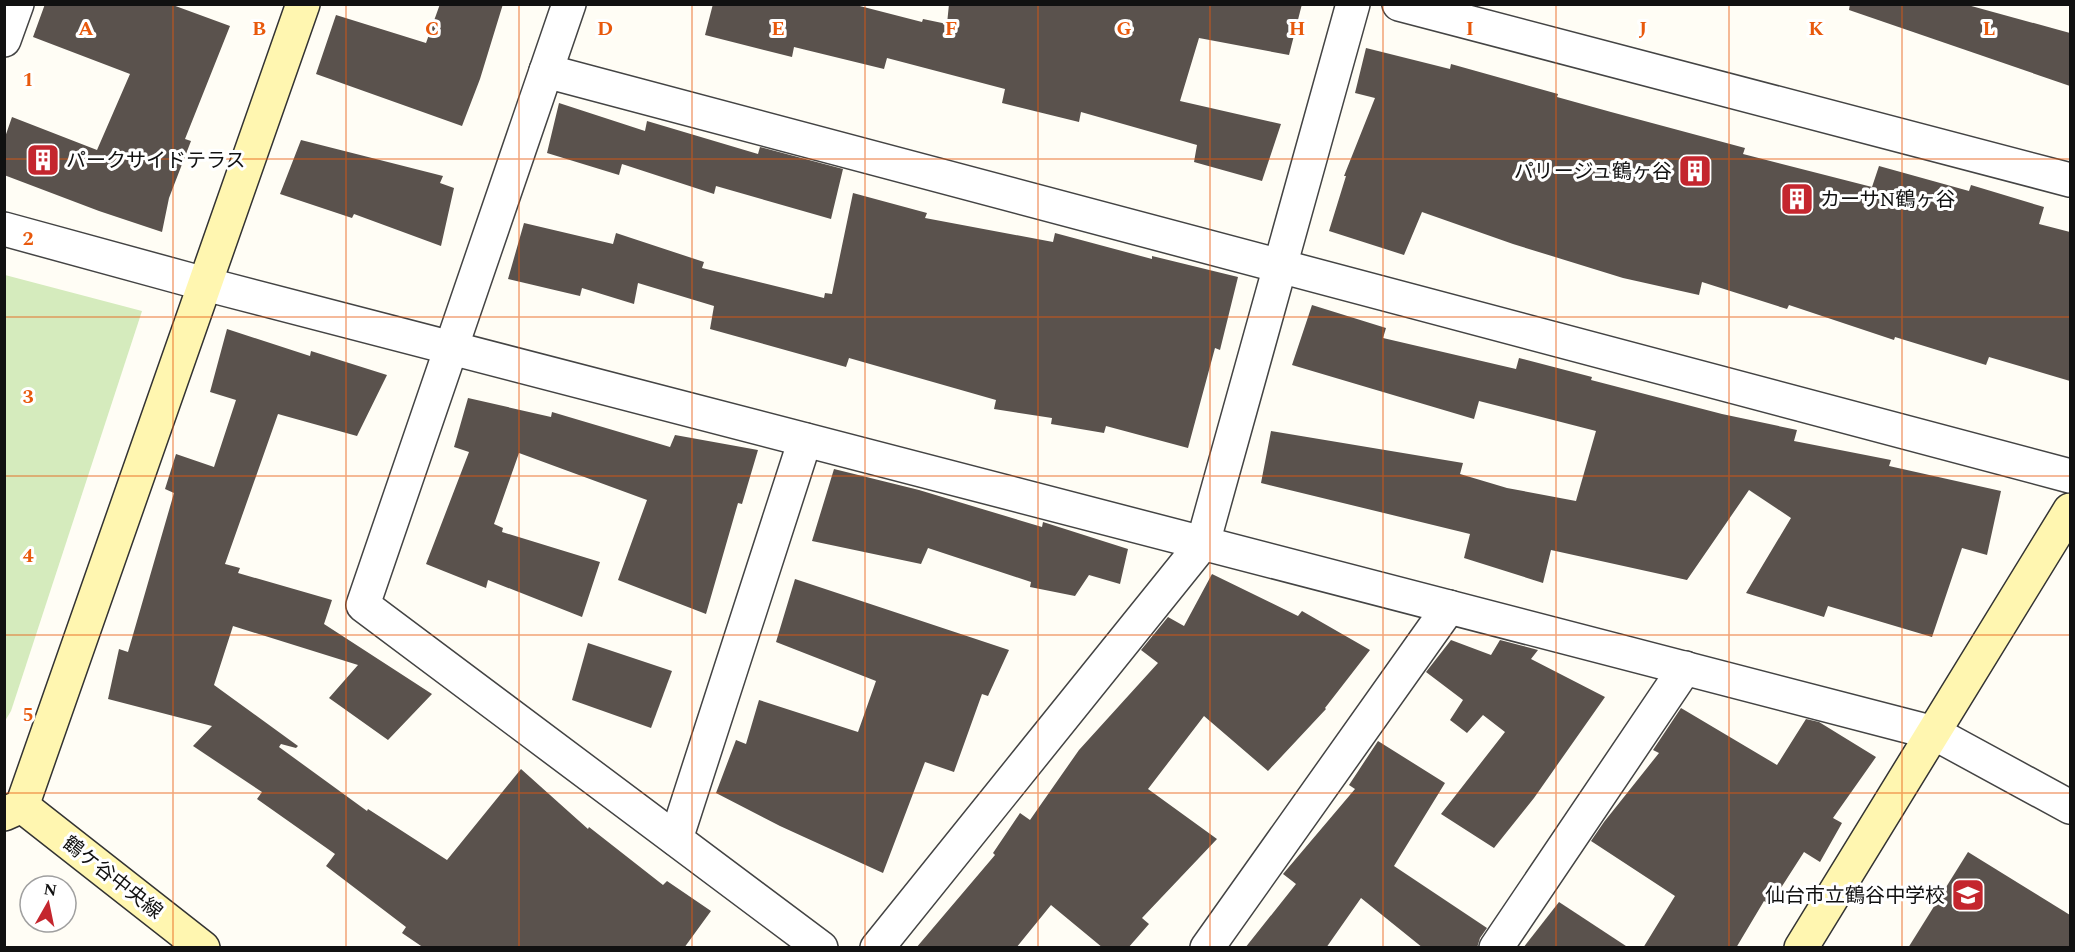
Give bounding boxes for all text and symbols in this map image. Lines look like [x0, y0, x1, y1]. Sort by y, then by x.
text: A [78, 14, 94, 44]
text: B [252, 14, 266, 44]
text: C [425, 14, 439, 44]
text: D [597, 14, 613, 44]
text: E [771, 14, 785, 44]
text: F [945, 14, 957, 44]
text: G [1116, 14, 1132, 44]
text: H [1289, 14, 1305, 44]
text: I [1466, 14, 1474, 44]
text: J [1639, 14, 1647, 44]
text: K [1808, 14, 1824, 44]
text: L [1983, 14, 1995, 44]
text: 1 [22, 65, 34, 95]
building icon: パークサイドテラス [25, 142, 61, 178]
place label: パークサイドテラス [66, 146, 246, 176]
building icon: パリージュ鶴ヶ谷 [1677, 153, 1713, 189]
place label: パリージュ鶴ヶ谷 [1514, 157, 1672, 187]
building icon: カーサN鶴ヶ谷 [1779, 181, 1815, 217]
place label: カーサN鶴ヶ谷 [1820, 185, 1956, 215]
text: 2 [22, 224, 34, 254]
text: 3 [22, 382, 34, 412]
text: 4 [22, 541, 34, 571]
text: 5 [22, 700, 34, 730]
street label: 鶴ケ谷中央線 [56, 829, 169, 927]
north arrow [18, 874, 78, 934]
text: N [42, 877, 59, 903]
school or university icon: 仙台市立鶴谷中学校 [1950, 877, 1986, 913]
place label: 仙台市立鶴谷中学校 [1765, 881, 1945, 911]

